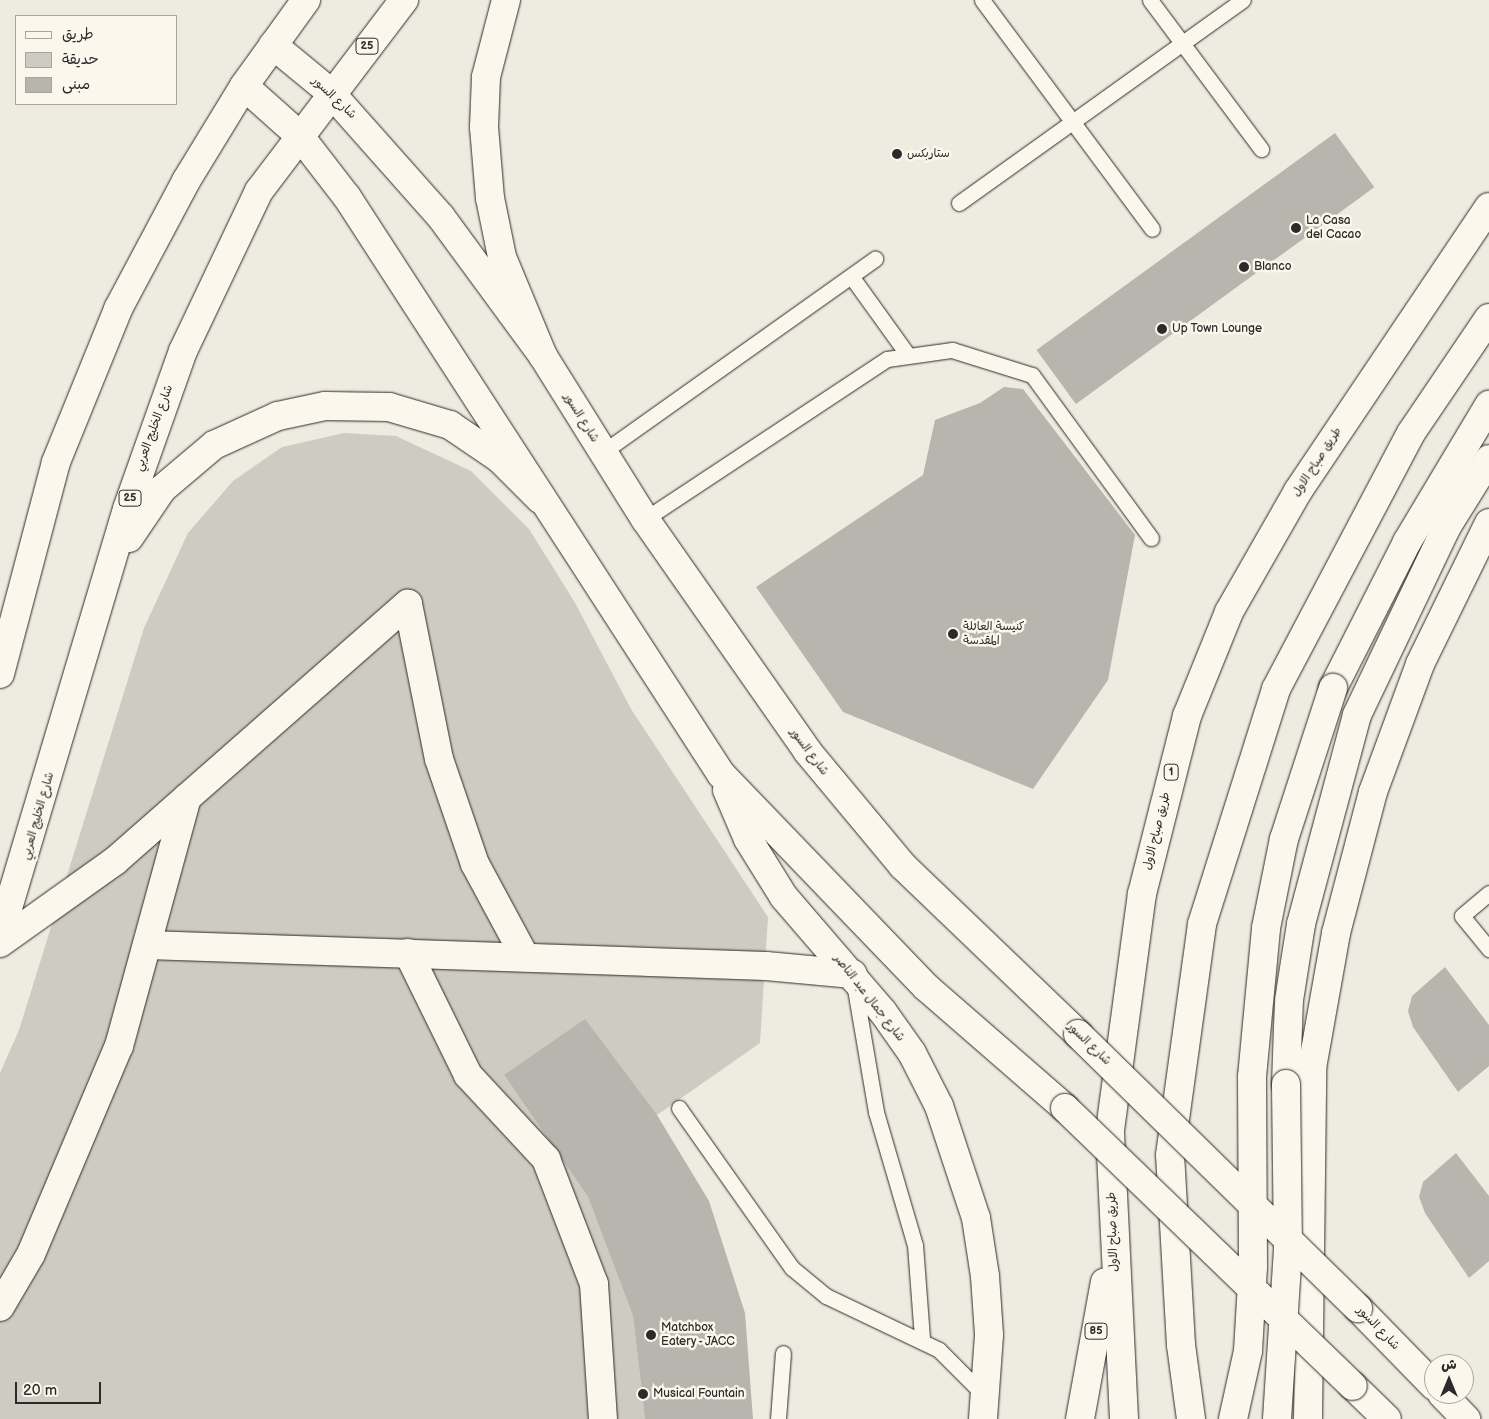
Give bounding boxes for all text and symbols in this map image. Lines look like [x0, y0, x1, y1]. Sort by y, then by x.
legend [15, 15, 178, 105]
text: طريق [62, 25, 94, 44]
road number: 25 [354, 37, 380, 54]
text: حديقة [62, 50, 99, 69]
street label: شارع السور [309, 74, 359, 122]
text: مبنى [62, 75, 90, 94]
place label: ستاربكس [907, 147, 950, 161]
marker: ستاربكس [891, 148, 903, 160]
place label: La Casa del Cacao [1306, 214, 1361, 242]
marker: La Casa del Cacao [1290, 222, 1302, 234]
place label: Blanco [1254, 260, 1292, 274]
marker: Blanco [1238, 261, 1250, 273]
place label: Up Town Lounge [1172, 322, 1262, 336]
marker: Up Town Lounge [1156, 323, 1168, 335]
street label: شارع الخليج العربي [132, 383, 176, 473]
street label: شارع السور [560, 391, 602, 445]
street label: طريق صباح الاول [1289, 425, 1345, 499]
road number: 25 [118, 489, 142, 506]
place label: كنيسة العائلة المقدسة [963, 620, 1024, 648]
marker: كنيسة العائلة المقدسة [947, 628, 959, 640]
street label: شارع السور [787, 726, 831, 778]
road number: 1 [1164, 764, 1178, 780]
street label: شارع الخليج العربي [19, 770, 57, 862]
street label: طريق صباح الاول [1140, 790, 1174, 872]
street label: شارع جمال عبد الناصر [830, 951, 908, 1045]
street label: شارع السور [1064, 1020, 1114, 1068]
street label: طريق صباح الاول [1104, 1192, 1122, 1272]
street label: شارع السور [1354, 1303, 1402, 1353]
place label: Matchbox Eatery - JACC [661, 1321, 737, 1349]
road number: 85 [1084, 1322, 1108, 1340]
marker: Matchbox Eatery - JACC [645, 1329, 657, 1341]
north arrow [1424, 1354, 1474, 1404]
text: ش [1441, 1356, 1457, 1373]
scale bar [18, 1372, 104, 1404]
text: 20 m [23, 1381, 57, 1400]
place label: Musical Fountain [653, 1387, 745, 1401]
marker: Musical Fountain [637, 1388, 649, 1400]

